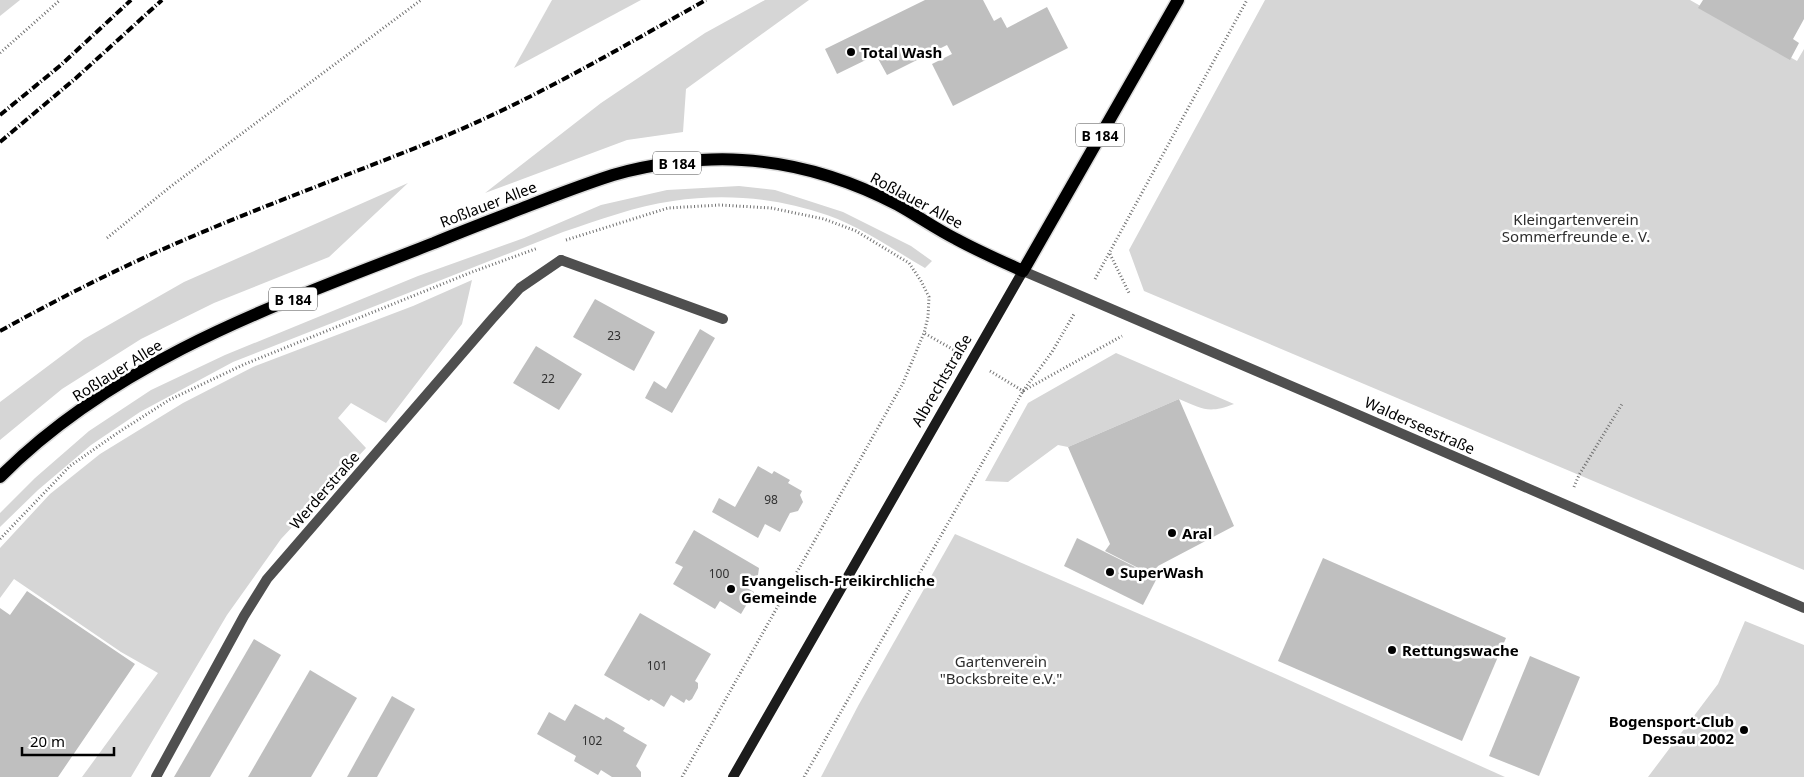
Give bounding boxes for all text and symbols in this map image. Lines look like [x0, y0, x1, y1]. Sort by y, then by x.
place label: Total Wash [861, 42, 942, 62]
marker: Total Wash [845, 46, 857, 58]
road number: B 184 [1076, 124, 1124, 146]
road number: B 184 [653, 152, 701, 174]
street label: Roßlauer Allee [867, 167, 967, 233]
street label: Roßlauer Allee [437, 176, 539, 232]
park label: Kleingartenverein Sommerfreunde e. V. [1502, 209, 1650, 246]
road number: B 184 [269, 288, 317, 310]
house number: 23 [607, 327, 621, 344]
street label: Albrechtstraße [906, 330, 976, 430]
street label: Roßlauer Allee [68, 334, 166, 406]
house number: 22 [541, 370, 555, 387]
street label: Walderseestraße [1362, 392, 1478, 458]
street label: Werderstraße [285, 447, 363, 533]
house number: 98 [764, 491, 778, 508]
place label: Aral [1182, 523, 1212, 543]
marker: Aral [1166, 527, 1178, 539]
place label: SuperWash [1120, 562, 1204, 582]
house number: 100 [709, 565, 729, 582]
marker: SuperWash [1104, 566, 1116, 578]
place label: Evangelisch-Freikirchliche Gemeinde [741, 570, 935, 607]
marker: Evangelisch-Freikirchliche Gemeinde [725, 583, 737, 595]
place label: Rettungswache [1402, 640, 1519, 660]
marker: Rettungswache [1386, 644, 1398, 656]
park label: Gartenverein "Bocksbreite e.V." [940, 651, 1062, 688]
house number: 101 [647, 657, 667, 674]
place label: Bogensport-Club Dessau 2002 [1609, 711, 1734, 748]
scale bar [22, 724, 115, 756]
marker: Bogensport-Club Dessau 2002 [1738, 724, 1750, 736]
text: 20 m [30, 731, 65, 751]
house number: 102 [582, 732, 602, 749]

